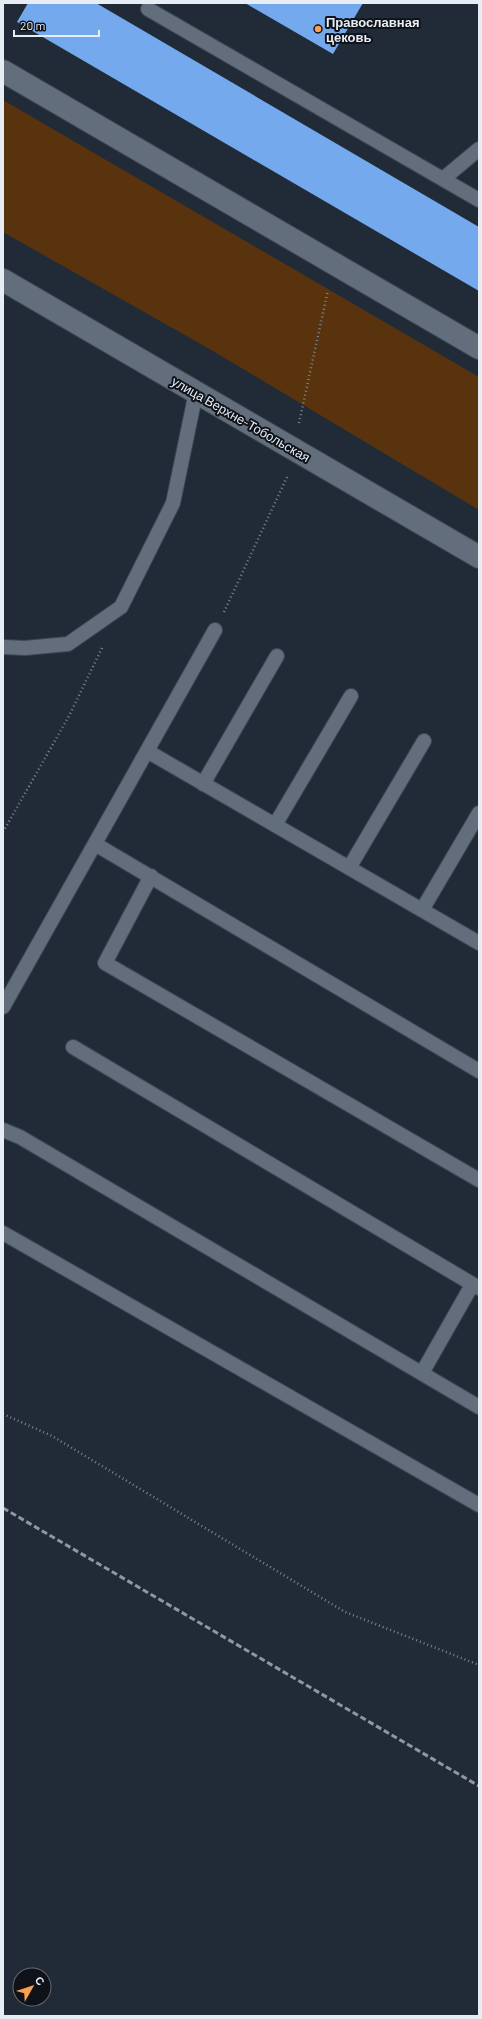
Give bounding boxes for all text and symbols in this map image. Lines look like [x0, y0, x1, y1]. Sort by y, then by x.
scale bar [14, 12, 99, 38]
place label: Православная цековь [326, 14, 419, 45]
text: 20 m [20, 18, 46, 32]
marker: Православная цековь [313, 24, 323, 34]
street label: улица Верхне-Тобольская [169, 373, 313, 465]
north arrow [12, 1967, 52, 2007]
text: С [33, 1973, 48, 1988]

